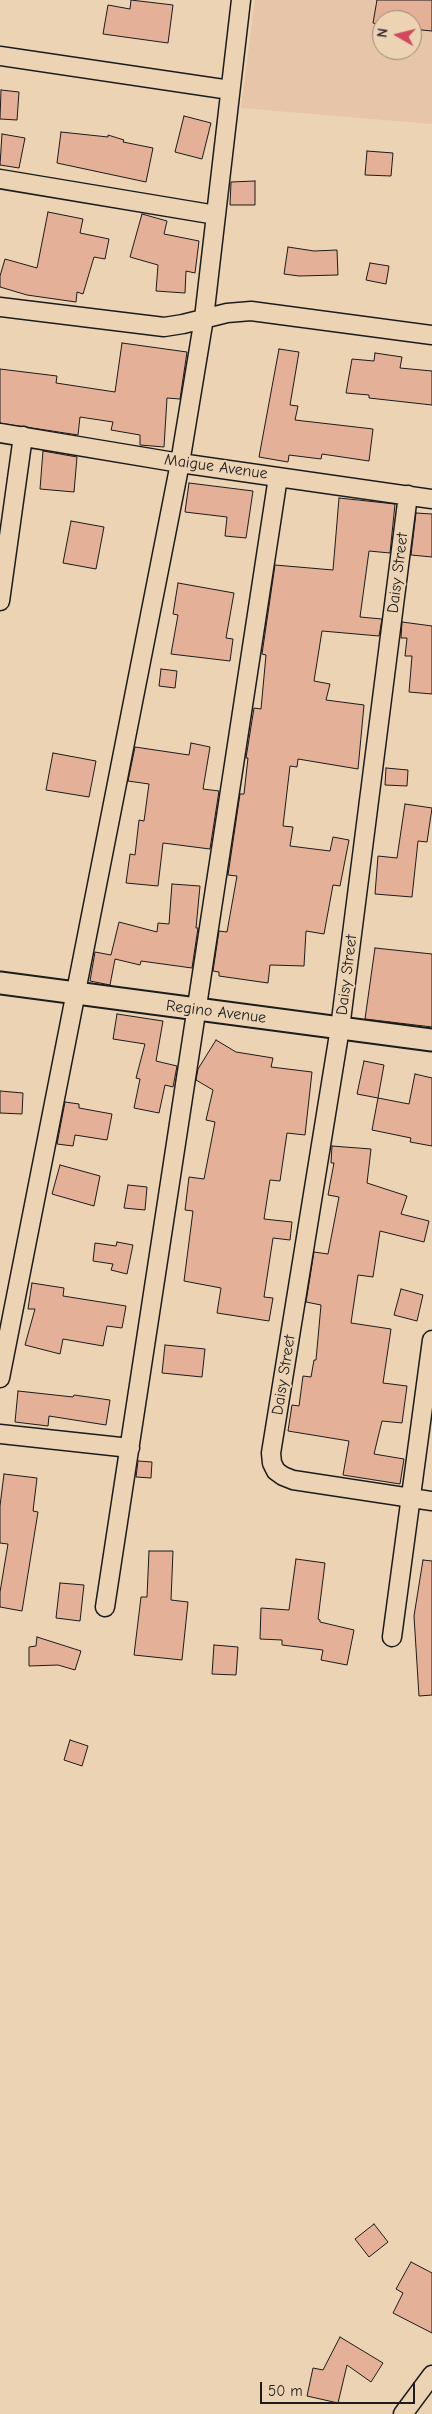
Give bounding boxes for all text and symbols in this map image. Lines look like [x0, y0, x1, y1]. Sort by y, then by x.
north arrow [372, 10, 422, 60]
text: N [374, 27, 392, 39]
street label: Maigue Avenue [163, 450, 269, 484]
street label: Daisy Street [384, 532, 412, 614]
street label: Daisy Street [333, 934, 361, 1016]
street label: Regino Avenue [165, 996, 267, 1028]
street label: Daisy Street [268, 1333, 300, 1417]
scale bar [262, 2372, 417, 2404]
text: 50 m [268, 2382, 303, 2400]

